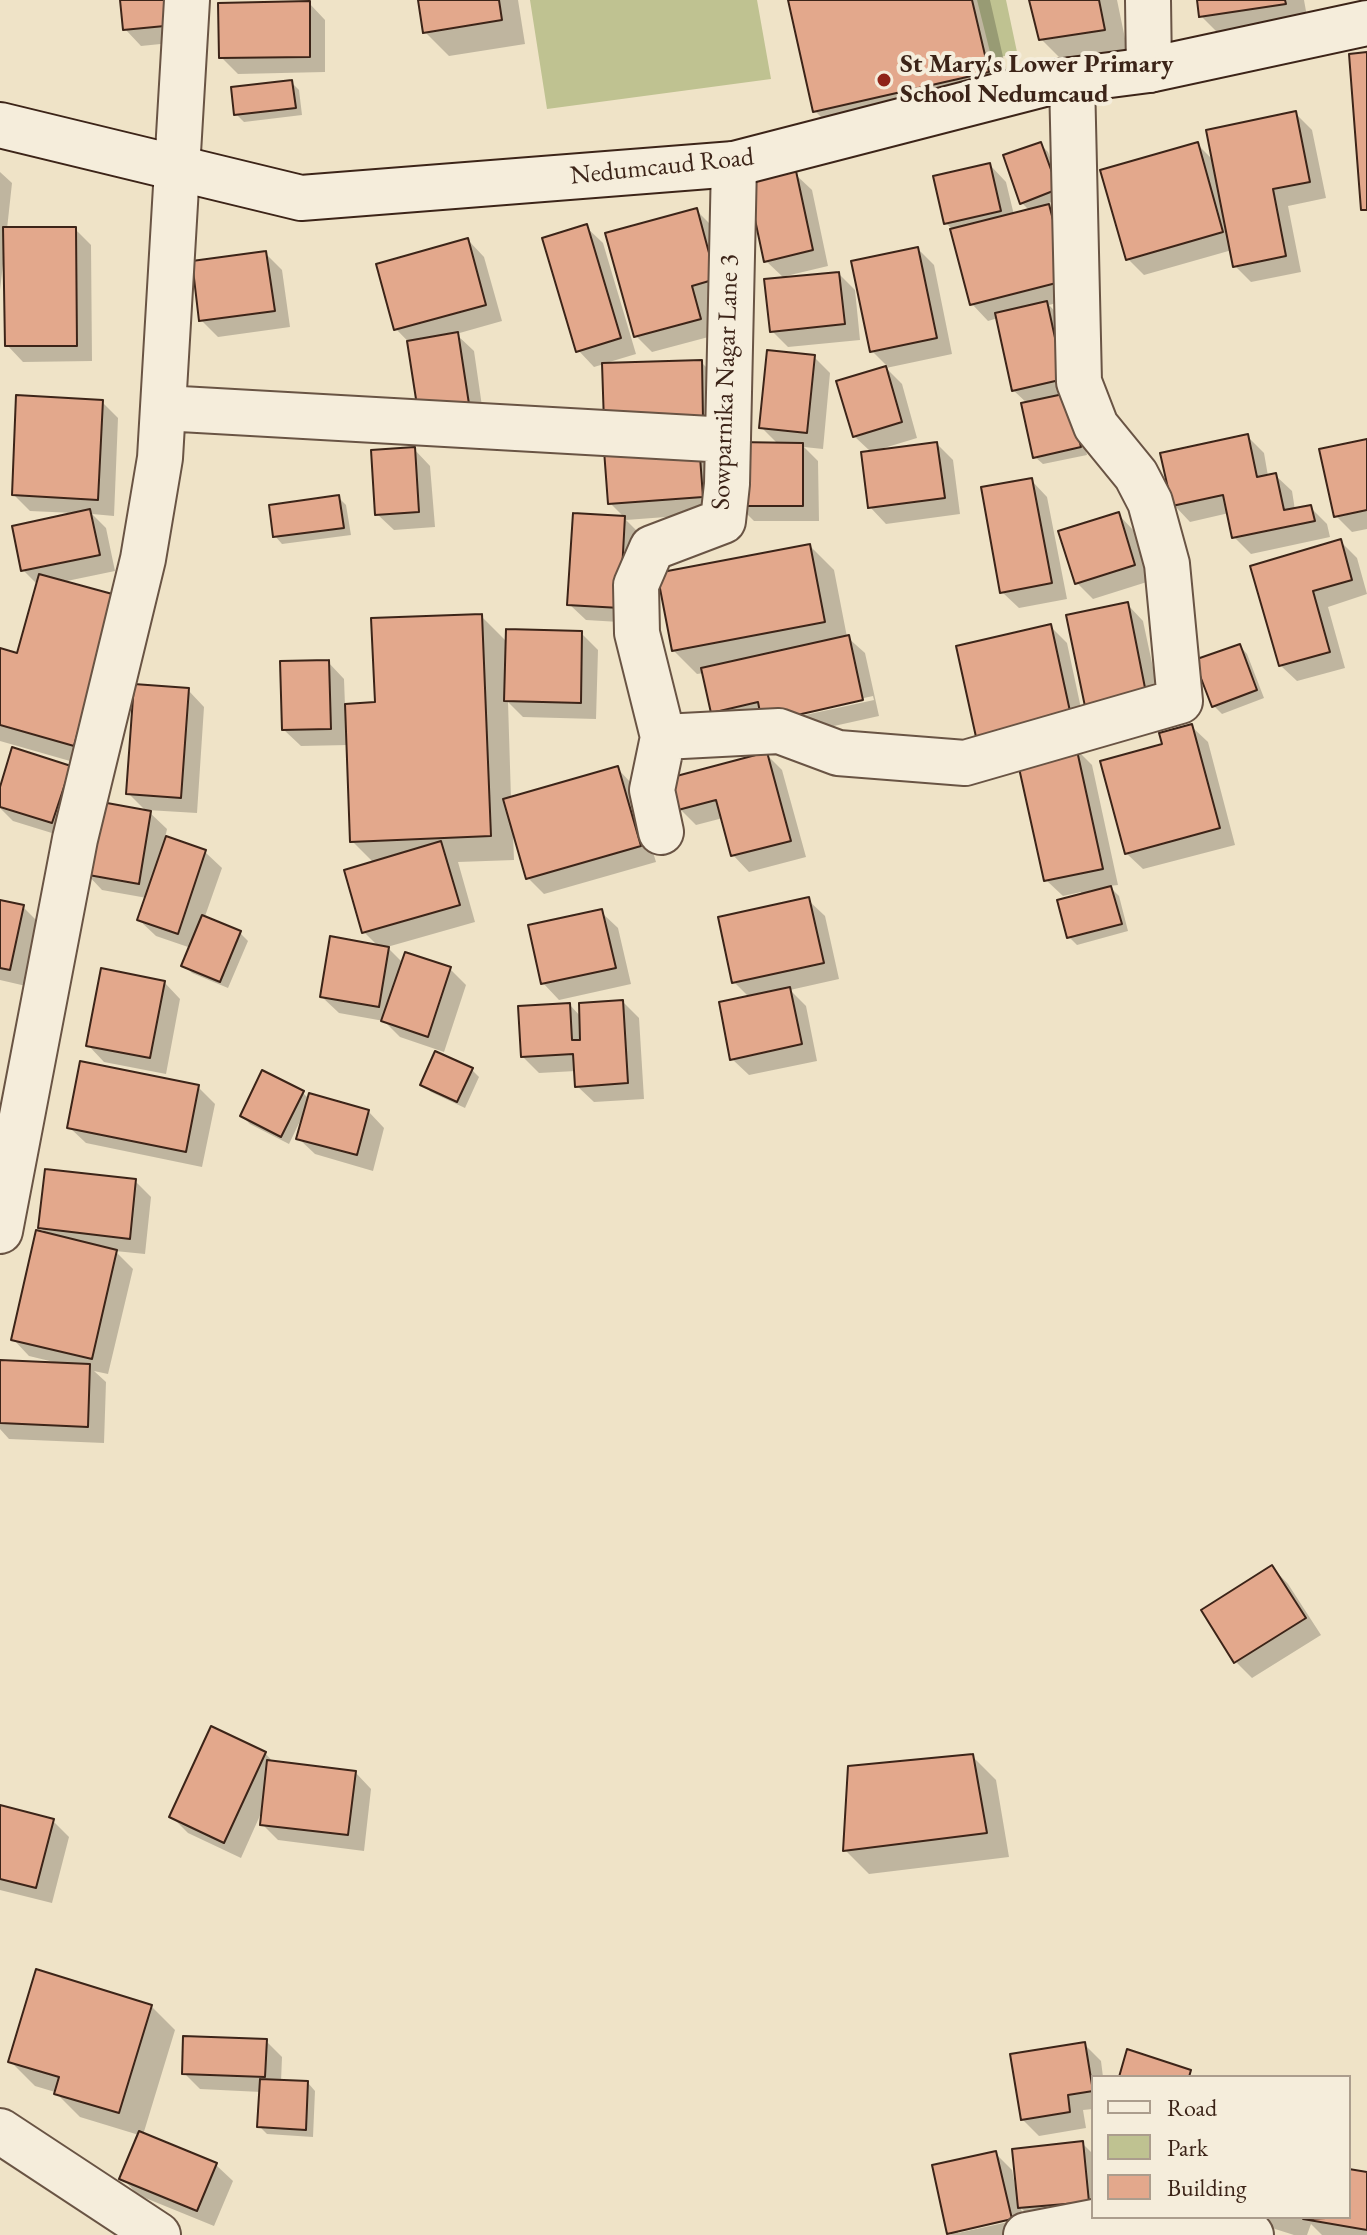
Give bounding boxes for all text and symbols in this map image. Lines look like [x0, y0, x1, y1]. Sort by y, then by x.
place label: St Mary's Lower Primary School Nedumcaud [900, 49, 1174, 110]
marker: St Mary's Lower Primary School Nedumcaud [875, 71, 893, 89]
street label: Nedumcaud Road [569, 142, 755, 192]
street label: Sowparnika Nagar Lane 3 [706, 254, 746, 510]
legend [1091, 2075, 1351, 2219]
text: Road [1167, 2092, 1217, 2123]
text: Park [1167, 2132, 1208, 2163]
text: Building [1167, 2172, 1247, 2203]

